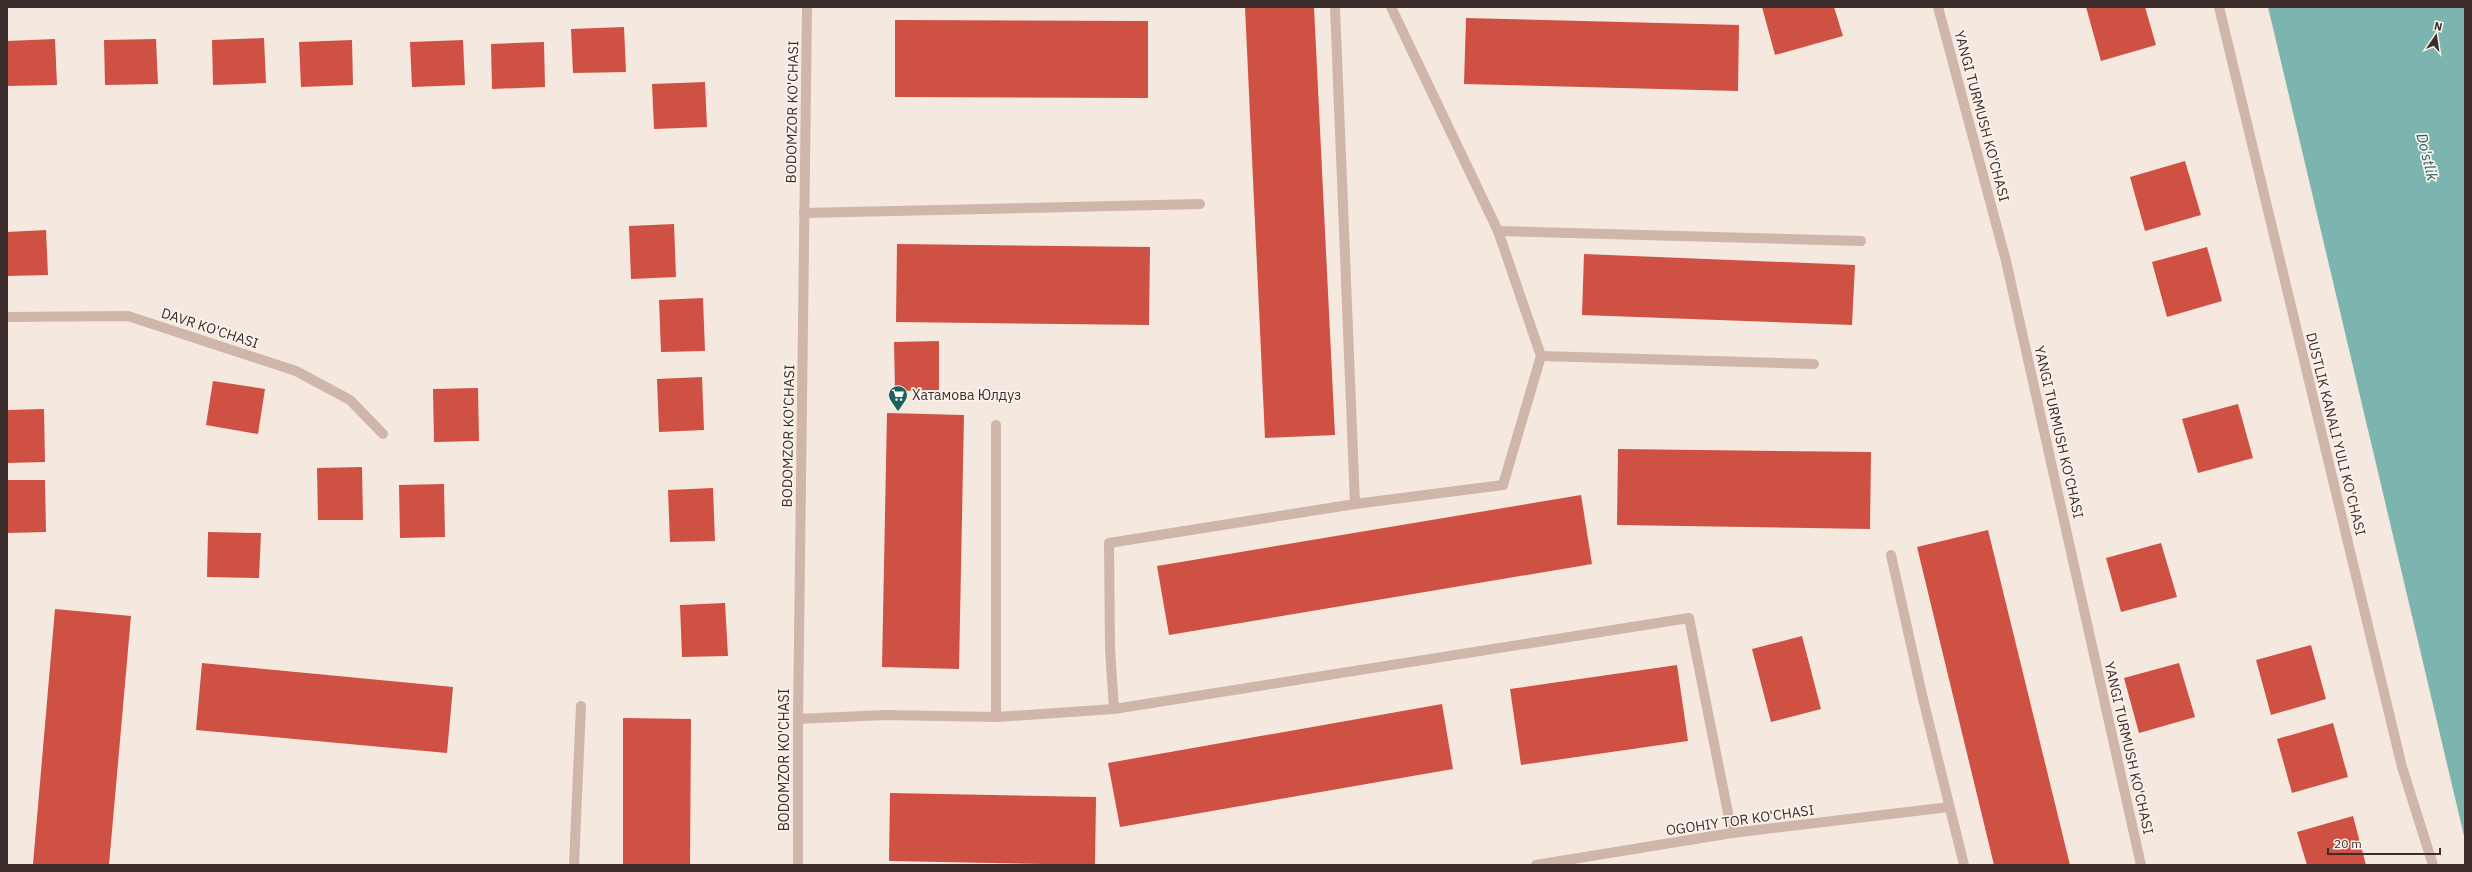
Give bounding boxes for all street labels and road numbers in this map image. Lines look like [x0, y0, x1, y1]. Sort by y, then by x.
street label: YANGI TURMUSH KO'CHASI [1950, 28, 2014, 204]
street label: BODOMZOR KO'CHASI [782, 41, 802, 183]
street label: DAVR KO'CHASI [159, 304, 261, 352]
street label: DUSTLIK KANALI YULI KO'CHASI [2302, 331, 2370, 537]
street label: YANGI TURMUSH KO'CHASI [2030, 344, 2088, 520]
street label: BODOMZOR KO'CHASI [778, 365, 798, 507]
street label: YANGI TURMUSH KO'CHASI [2100, 660, 2158, 836]
street label: BODOMZOR KO'CHASI [775, 689, 793, 831]
street label: OGOHIY TOR KO'CHASI [1665, 801, 1815, 839]

